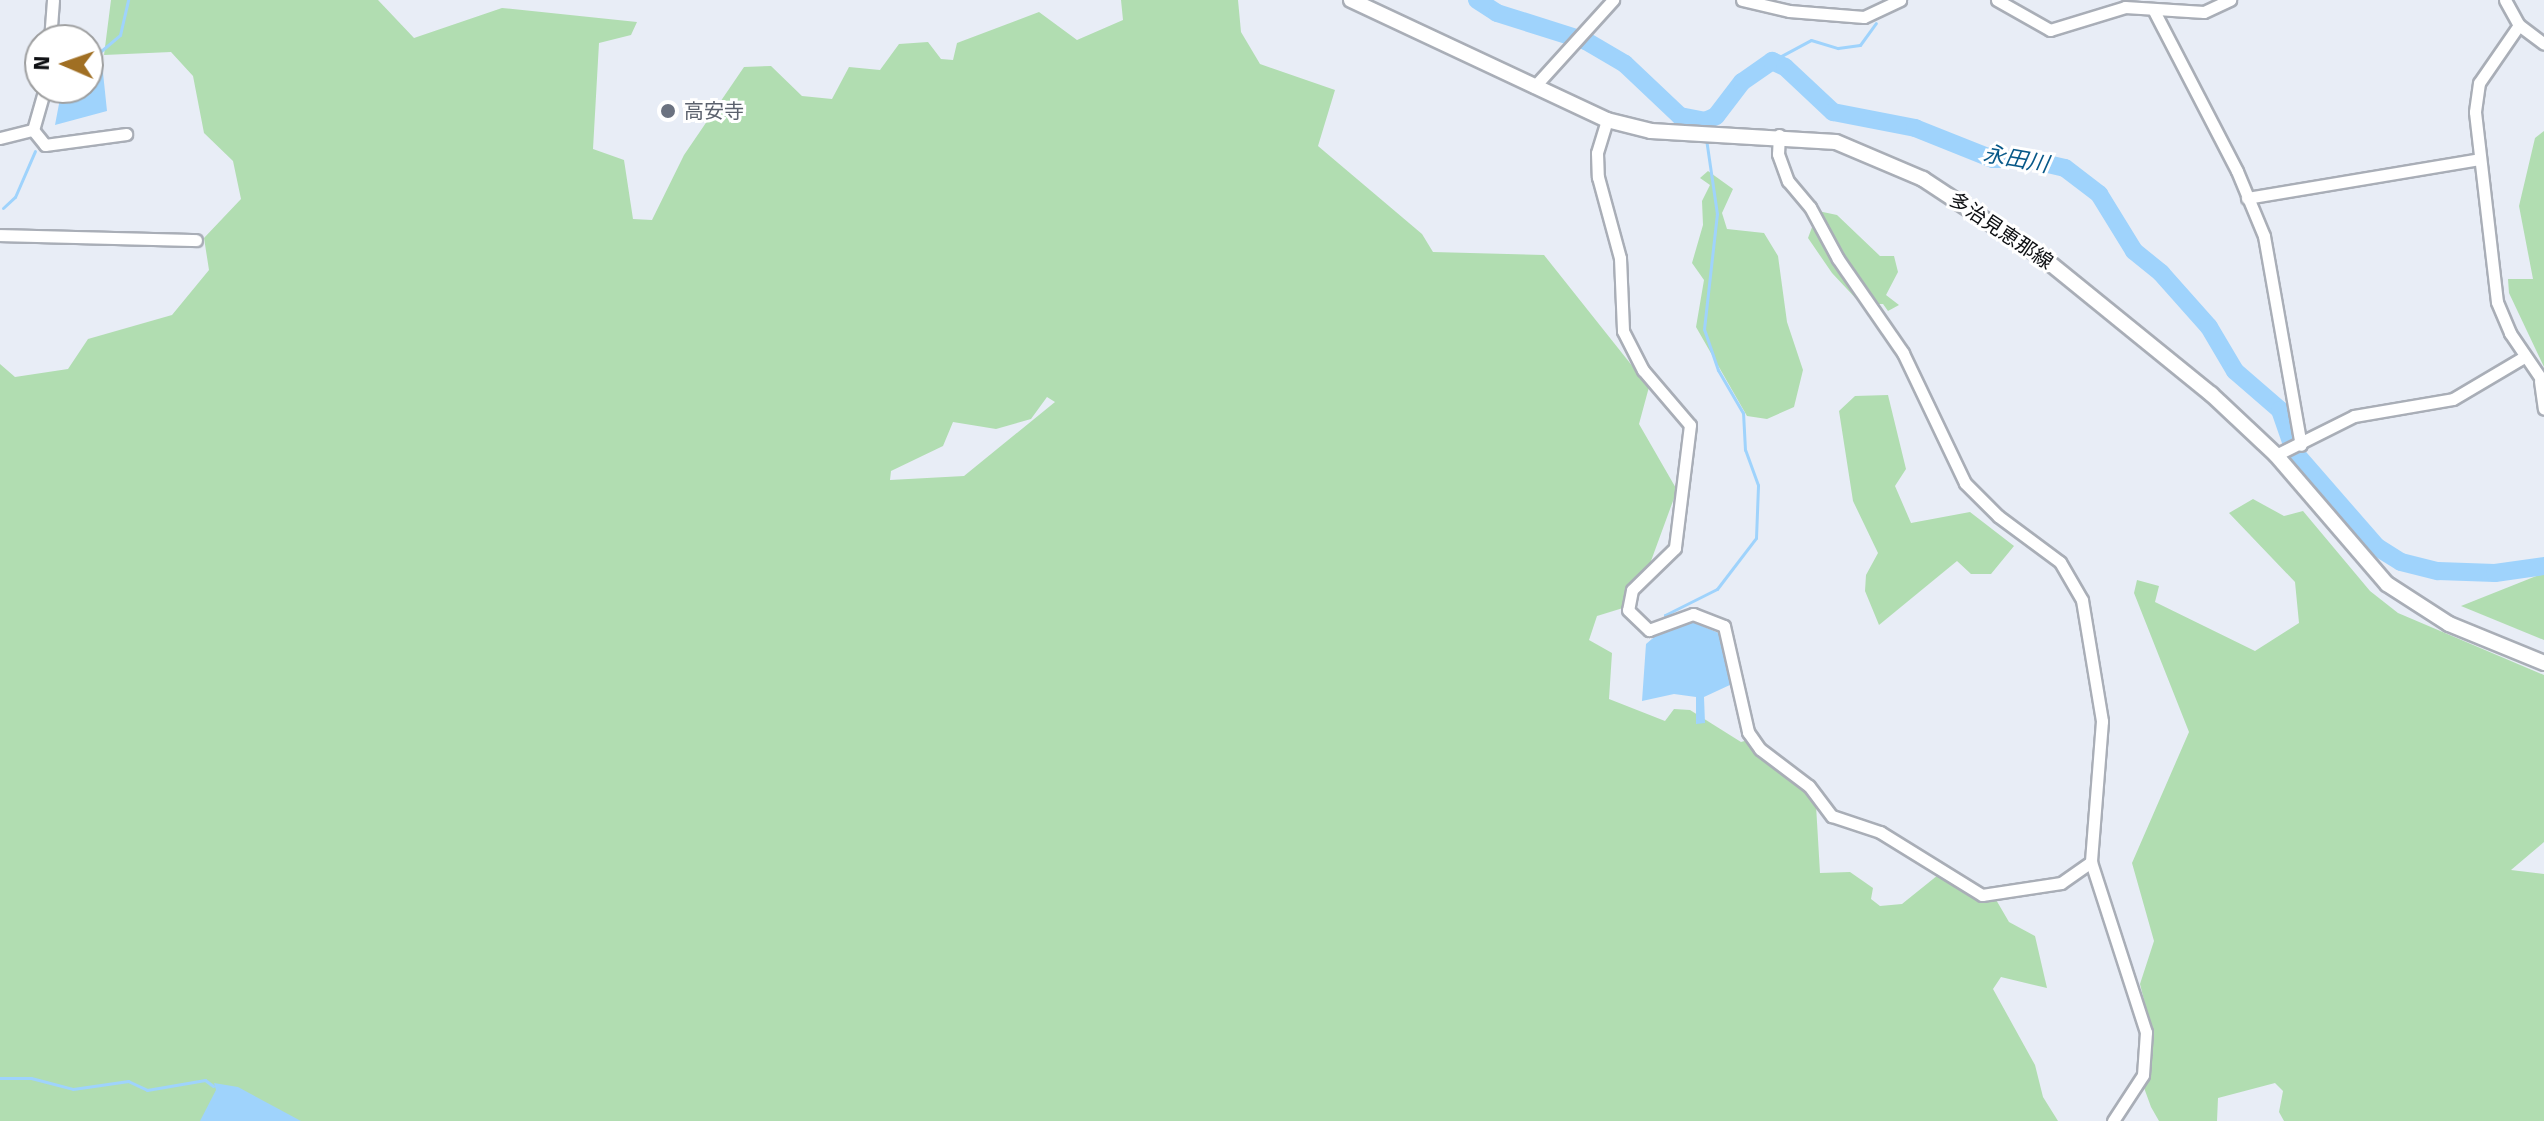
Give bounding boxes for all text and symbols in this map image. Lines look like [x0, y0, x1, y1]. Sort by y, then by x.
north arrow [24, 24, 104, 104]
text: N [28, 55, 55, 71]
place label: 高安寺 [684, 99, 744, 123]
marker: 高安寺 [659, 102, 677, 120]
water label: 永田川 [1981, 140, 2051, 178]
street label: 多治見恵那線 [1945, 188, 2057, 274]

